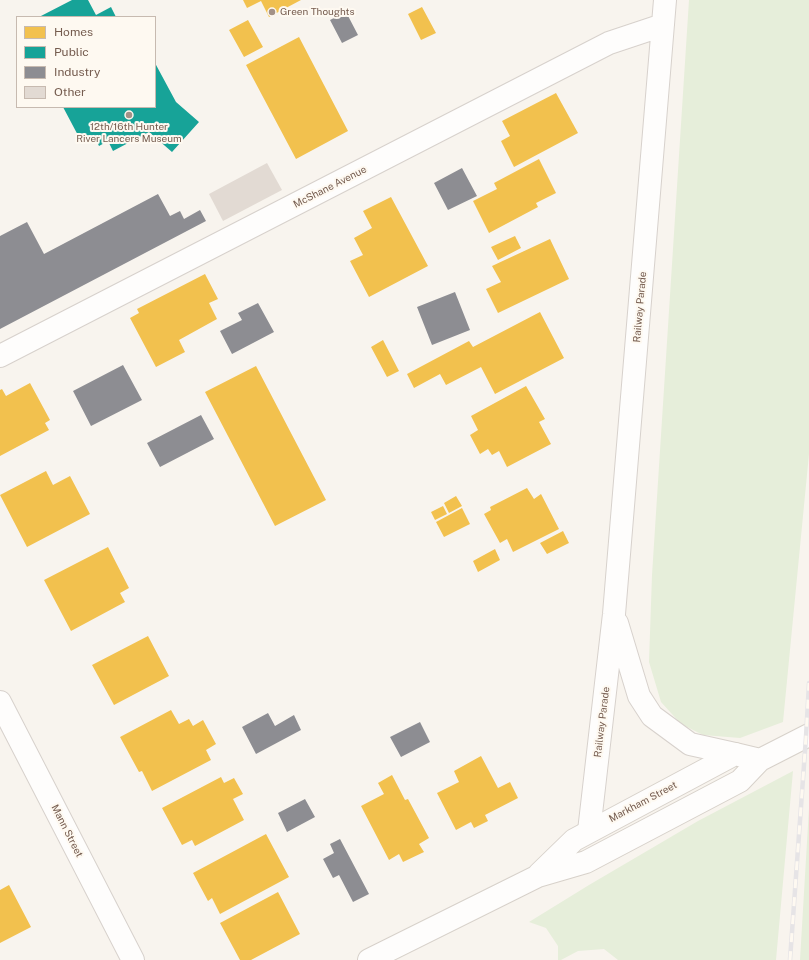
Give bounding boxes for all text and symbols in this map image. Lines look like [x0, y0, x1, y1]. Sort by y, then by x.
place label: Green Thoughts [280, 6, 355, 18]
marker: Green Thoughts [267, 7, 277, 17]
legend [16, 16, 156, 108]
text: Homes [54, 25, 93, 39]
text: Public [54, 45, 89, 59]
text: Industry [54, 65, 100, 79]
text: Other [54, 85, 86, 99]
marker: 12th/16th Hunter River Lancers Museum [124, 110, 134, 120]
place label: 12th/16th Hunter River Lancers Museum [76, 121, 182, 144]
street label: McShane Avenue [291, 163, 369, 211]
street label: Railway Parade [631, 271, 649, 343]
street label: Railway Parade [592, 686, 612, 758]
street label: Markham Street [607, 779, 679, 825]
street label: Mann Street [49, 803, 85, 859]

